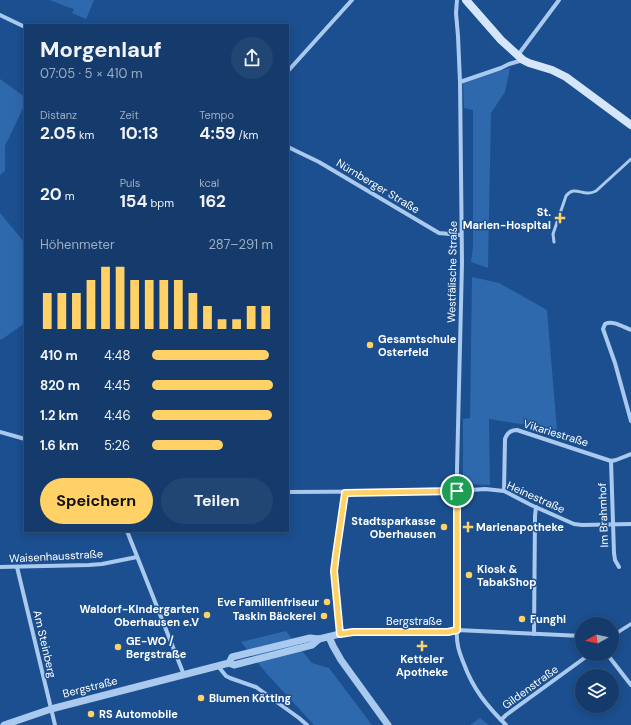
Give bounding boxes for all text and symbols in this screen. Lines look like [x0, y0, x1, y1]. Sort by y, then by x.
text: Morgenlauf [40, 35, 162, 64]
button: share [231, 37, 273, 79]
text: 07:05 · 5 × 410 m [40, 65, 142, 82]
text: Distanz [40, 108, 77, 122]
text: Zeit [120, 108, 139, 122]
text: Tempo [199, 108, 234, 122]
text: 2.05 [40, 122, 76, 144]
text: 10:13 [120, 122, 159, 144]
text: 4:59 [199, 122, 236, 144]
text: km [76, 128, 94, 142]
text: /km [236, 128, 258, 142]
street label: Nürnberger Straße [334, 156, 422, 216]
text: Puls [120, 176, 140, 190]
text: kcal [199, 176, 219, 190]
text: 20 [40, 183, 62, 205]
text: m [62, 189, 74, 203]
text: 154 [120, 190, 147, 212]
text: 162 [199, 190, 226, 212]
text: bpm [147, 196, 174, 210]
place label: St. Marien-Hospital [463, 205, 551, 232]
marker: St. Marien-Hospital [554, 212, 566, 224]
street label: Westfälische Straße [444, 221, 460, 323]
text: Höhenmeter [40, 236, 115, 253]
text: 287–291 m [209, 236, 273, 253]
place label: Gesamtschule Osterfeld [378, 332, 457, 359]
marker: Gesamtschule Osterfeld [365, 340, 375, 350]
text: 410 m [40, 347, 78, 364]
text: 4:48 [104, 347, 130, 364]
text: 820 m [40, 377, 80, 394]
text: 4:45 [104, 377, 130, 394]
text: 1.2 km [40, 407, 78, 424]
text: 4:46 [104, 407, 131, 424]
street label: Vikariestraße [522, 416, 590, 450]
text: 1.6 km [40, 437, 79, 454]
text: 5:26 [104, 437, 130, 454]
pin [440, 474, 474, 508]
button: Speichern [40, 478, 153, 524]
button: Teilen [161, 478, 273, 524]
street label: Heinestraße [505, 478, 567, 516]
icon: arrive [446, 480, 468, 502]
street label: Im Brahmhof [595, 482, 611, 548]
place label: Stadtsparkasse Oberhausen [351, 514, 436, 541]
place label: Marienapotheke [476, 520, 564, 534]
marker: Stadtsparkasse Oberhausen [439, 522, 449, 532]
marker: Marienapotheke [463, 522, 473, 532]
street label: Waisenhausstraße [9, 547, 103, 565]
place label: Kiosk & TabakShop [477, 562, 536, 589]
marker: Kiosk & TabakShop [464, 570, 474, 580]
place label: Eve Familienfriseur [217, 595, 319, 609]
marker: Eve Familienfriseur [322, 597, 332, 607]
place label: Waldorf-Kindergarten Oberhausen e.V [80, 602, 199, 629]
street label: Am Steinberg [30, 609, 60, 679]
place label: Taskin Bäckerei [233, 609, 316, 623]
marker: Waldorf-Kindergarten Oberhausen e.V [202, 610, 212, 620]
marker: Taskin Bäckerei [319, 611, 329, 621]
place label: Funghi [530, 612, 566, 626]
street label: Bergstraße [386, 614, 442, 628]
marker: Funghi [517, 614, 527, 624]
north arrow [575, 617, 619, 661]
map controls [575, 617, 619, 713]
place label: GE-WO / Bergstraße [126, 634, 187, 661]
marker: Ketteler Apotheke [417, 641, 427, 651]
marker: GE-WO / Bergstraße [113, 642, 123, 652]
place label: Ketteler Apotheke [396, 652, 448, 679]
street label: Gildenstraße [499, 662, 561, 712]
button: layers [575, 669, 619, 713]
street label: Bergstraße [61, 673, 119, 701]
place label: Blumen Kötting [209, 691, 292, 705]
marker: Blumen Kötting [196, 693, 206, 703]
place label: RS Automobile [99, 707, 178, 721]
marker: RS Automobile [86, 709, 96, 719]

